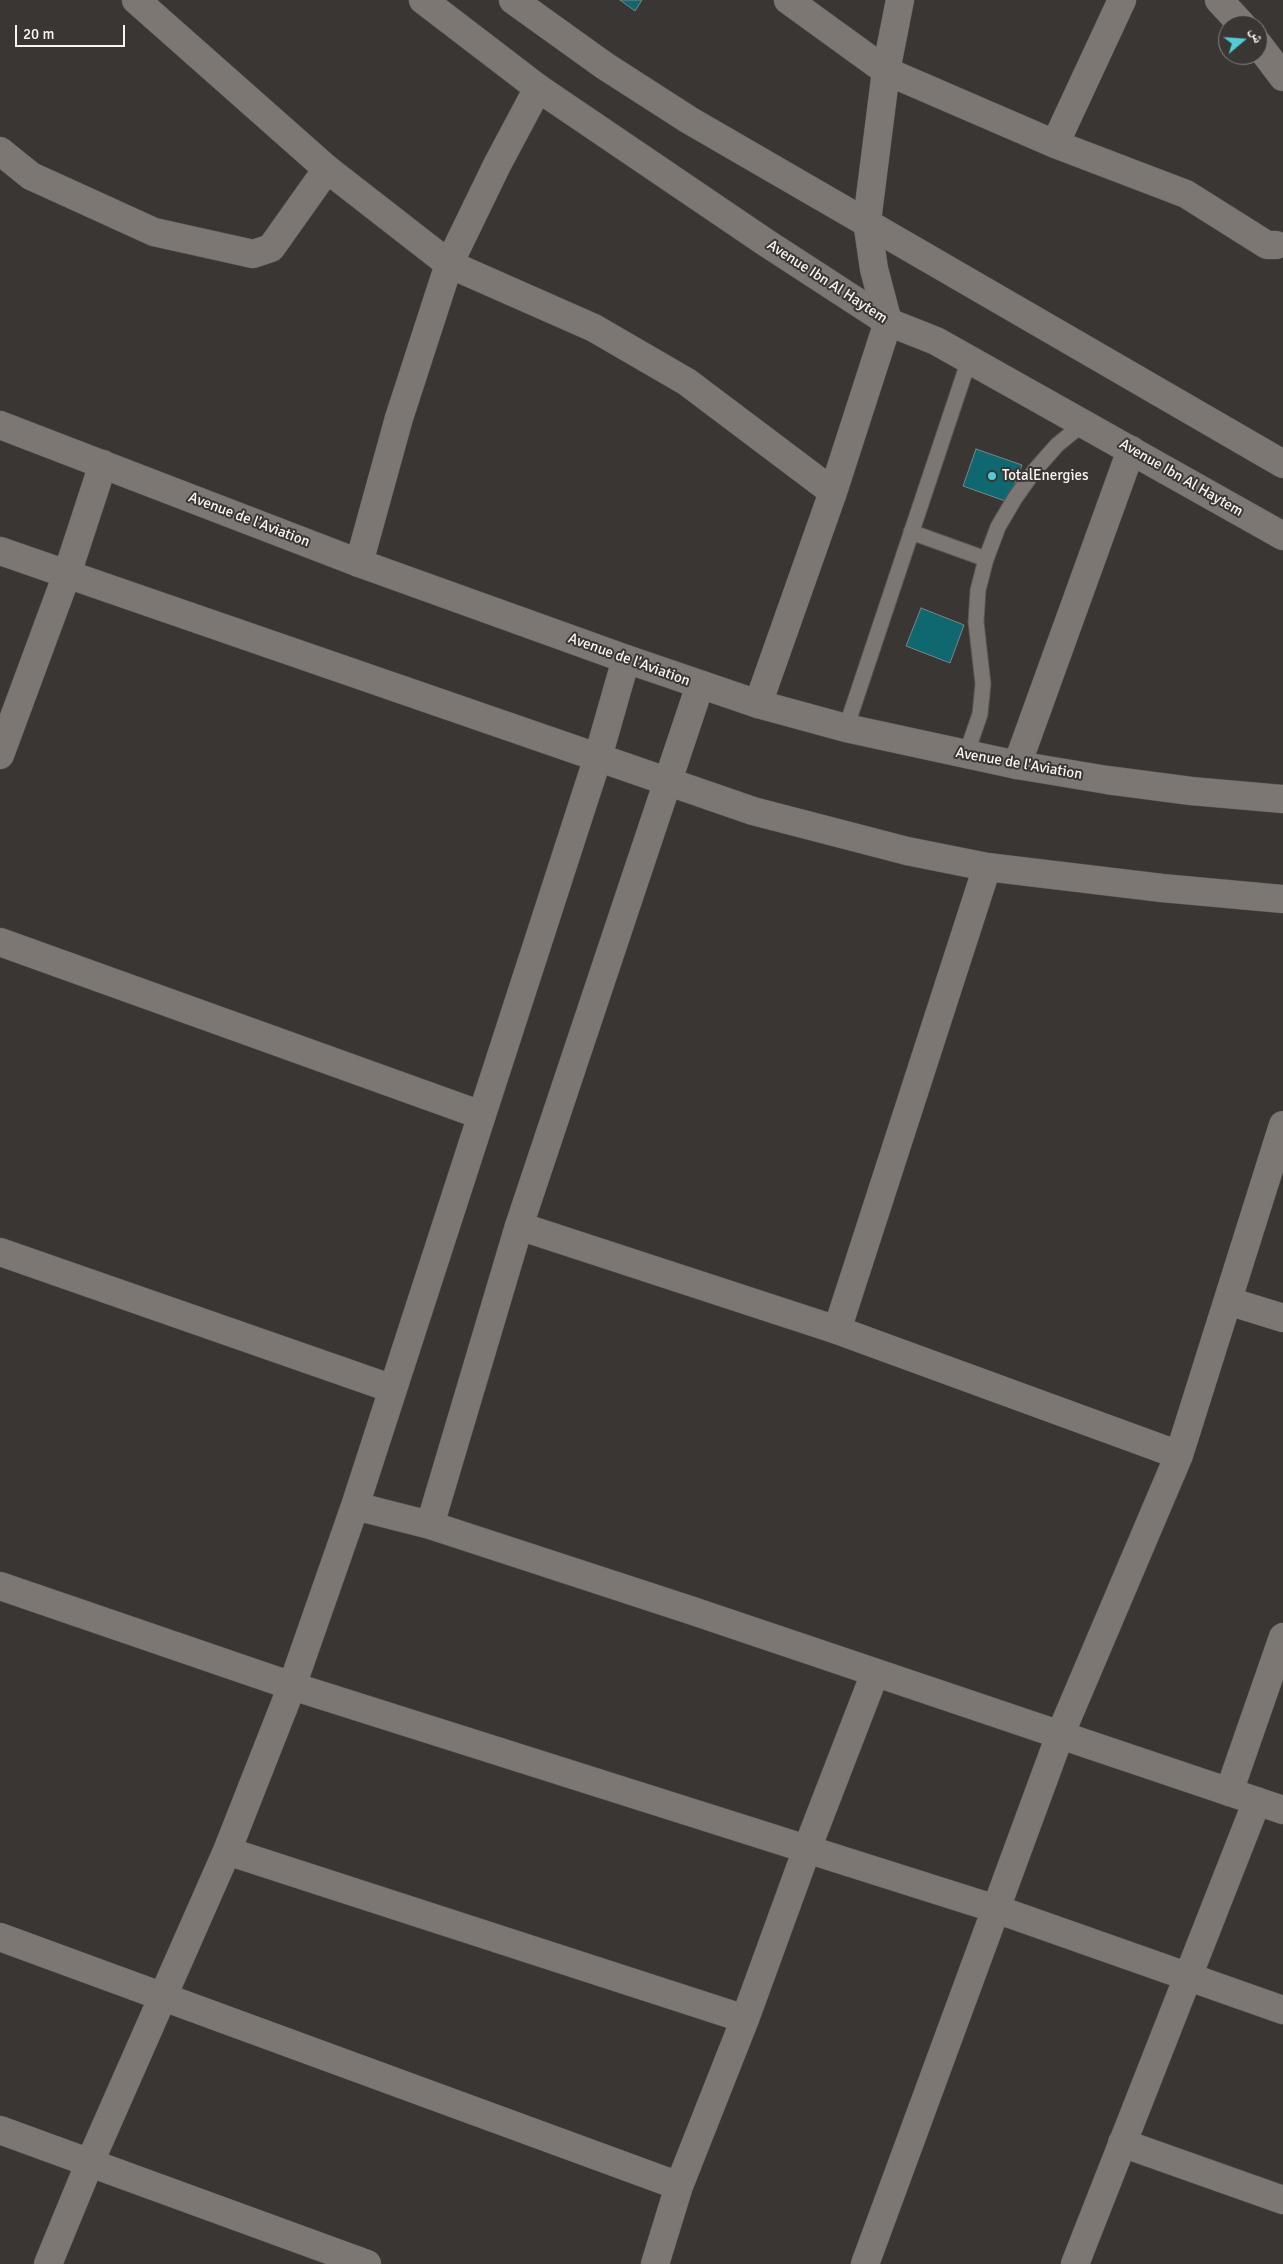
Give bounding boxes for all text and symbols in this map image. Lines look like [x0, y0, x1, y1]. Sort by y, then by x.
scale bar [18, 15, 128, 47]
north arrow [1218, 15, 1268, 65]
text: 20 m [23, 25, 54, 43]
text: ش [1246, 26, 1267, 45]
street label: Avenue Ibn Al Haytem [763, 236, 891, 328]
street label: Avenue Ibn Al Haytem [1116, 435, 1246, 521]
place label: TotalEnergies [1002, 467, 1089, 485]
marker: TotalEnergies [986, 470, 998, 482]
street label: Avenue de l'Aviation [186, 489, 312, 551]
street label: Avenue de l'Aviation [566, 630, 692, 690]
street label: Avenue de l'Aviation [954, 744, 1084, 784]

